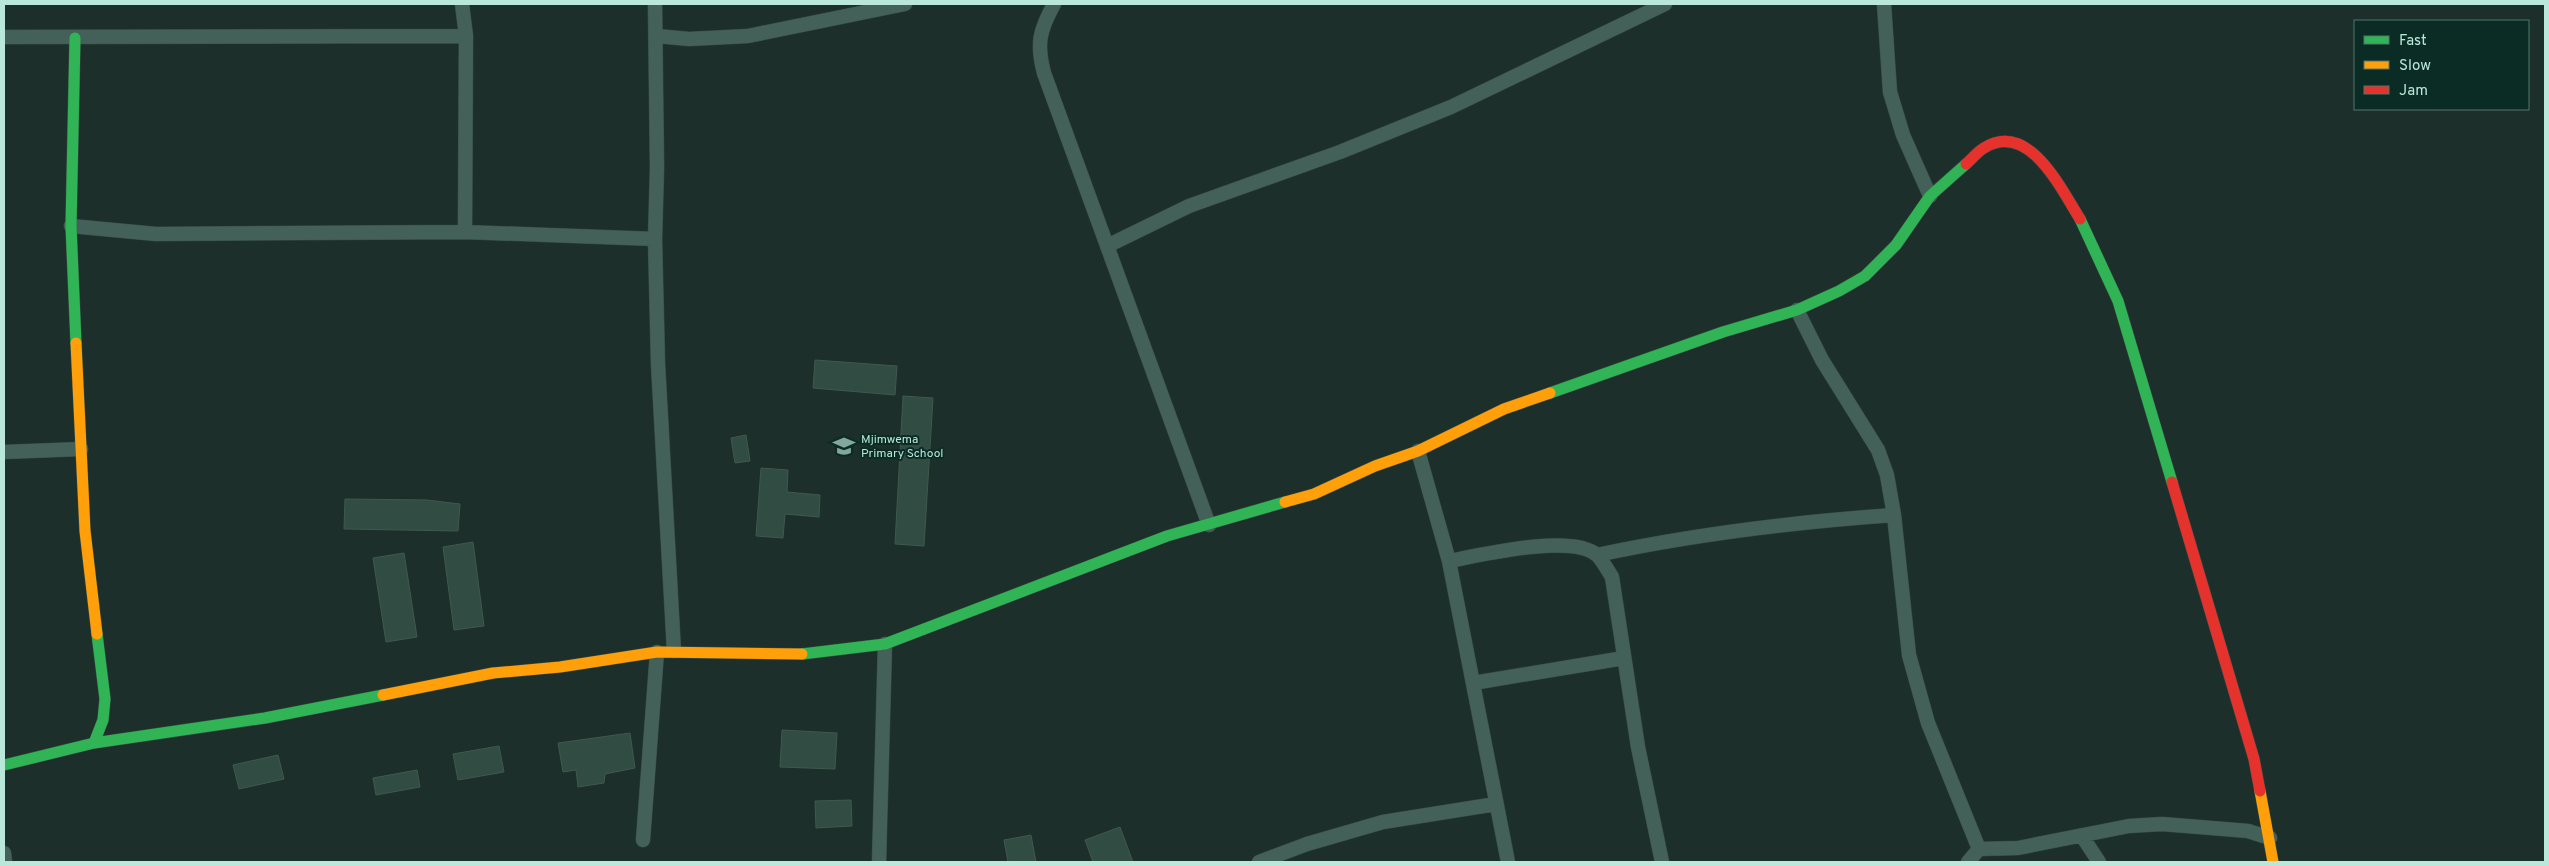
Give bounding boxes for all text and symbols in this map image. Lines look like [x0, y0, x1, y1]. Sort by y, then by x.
legend [2354, 20, 2529, 110]
text: Fast [2399, 32, 2427, 51]
text: Slow [2399, 57, 2431, 76]
text: Jam [2399, 82, 2428, 101]
place label: Mjimwema Primary School [861, 432, 944, 462]
school or university icon: Mjimwema Primary School [831, 433, 857, 459]

